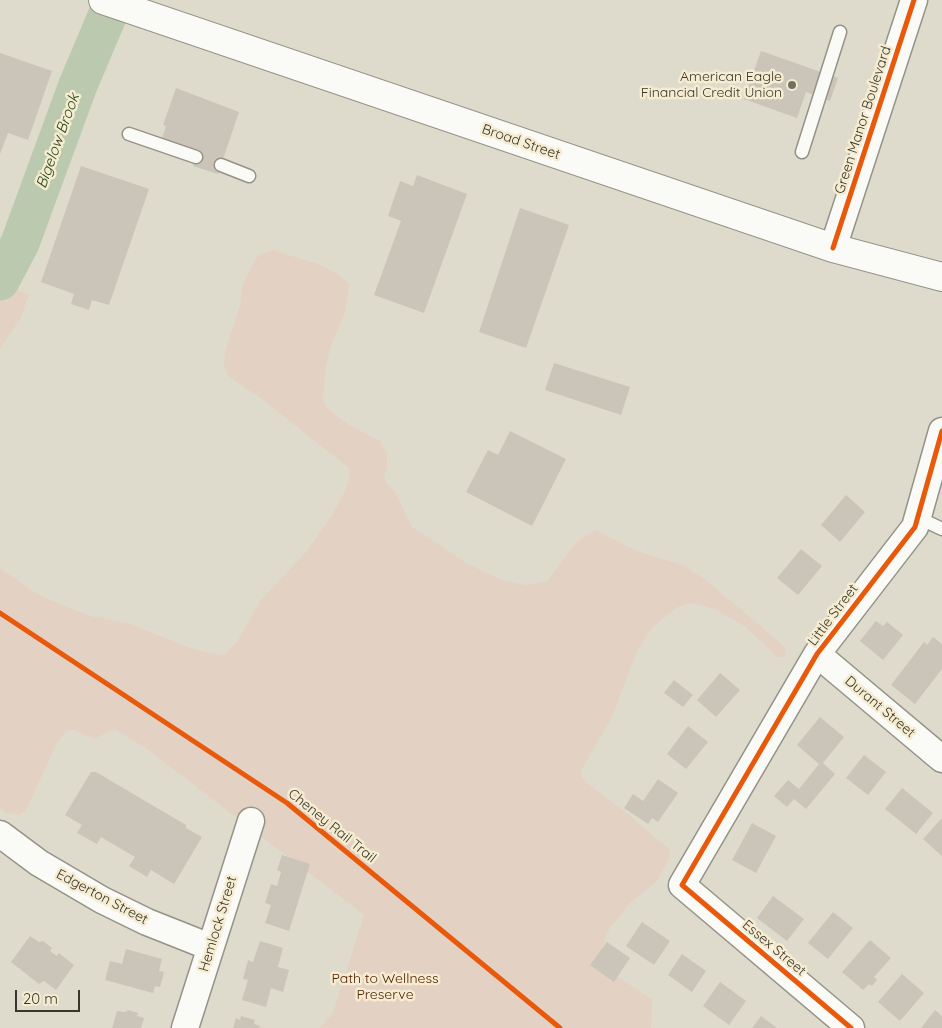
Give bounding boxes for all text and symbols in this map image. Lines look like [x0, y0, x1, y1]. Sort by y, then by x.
street label: Green Manor Boulevard [831, 44, 895, 196]
place label: American Eagle Financial Credit Union [641, 69, 782, 102]
marker: American Eagle Financial Credit Union [786, 79, 798, 91]
water label: Bigelow Brook [33, 91, 83, 191]
street label: Broad Street [480, 121, 562, 163]
street label: Little Street [804, 581, 862, 649]
street label: Durant Street [841, 673, 919, 741]
street label: Cheney Rail Trail [285, 785, 379, 867]
street label: Edgerton Street [53, 866, 151, 928]
street label: Hemlock Street [195, 874, 241, 974]
street label: Essex Street [739, 917, 809, 979]
park label: Path to Wellness Preserve [331, 971, 439, 1004]
scale bar [18, 980, 82, 1012]
text: 20 m [23, 989, 58, 1008]

